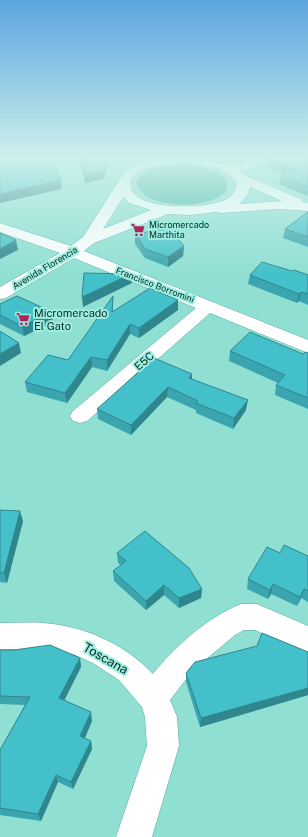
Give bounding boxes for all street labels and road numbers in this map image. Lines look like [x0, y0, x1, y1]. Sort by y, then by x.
street label: Avenida Florencia [10, 244, 79, 291]
street label: Francisco Borromini [114, 264, 196, 305]
street label: E5C [132, 349, 156, 373]
street label: Toscana [81, 640, 131, 677]

